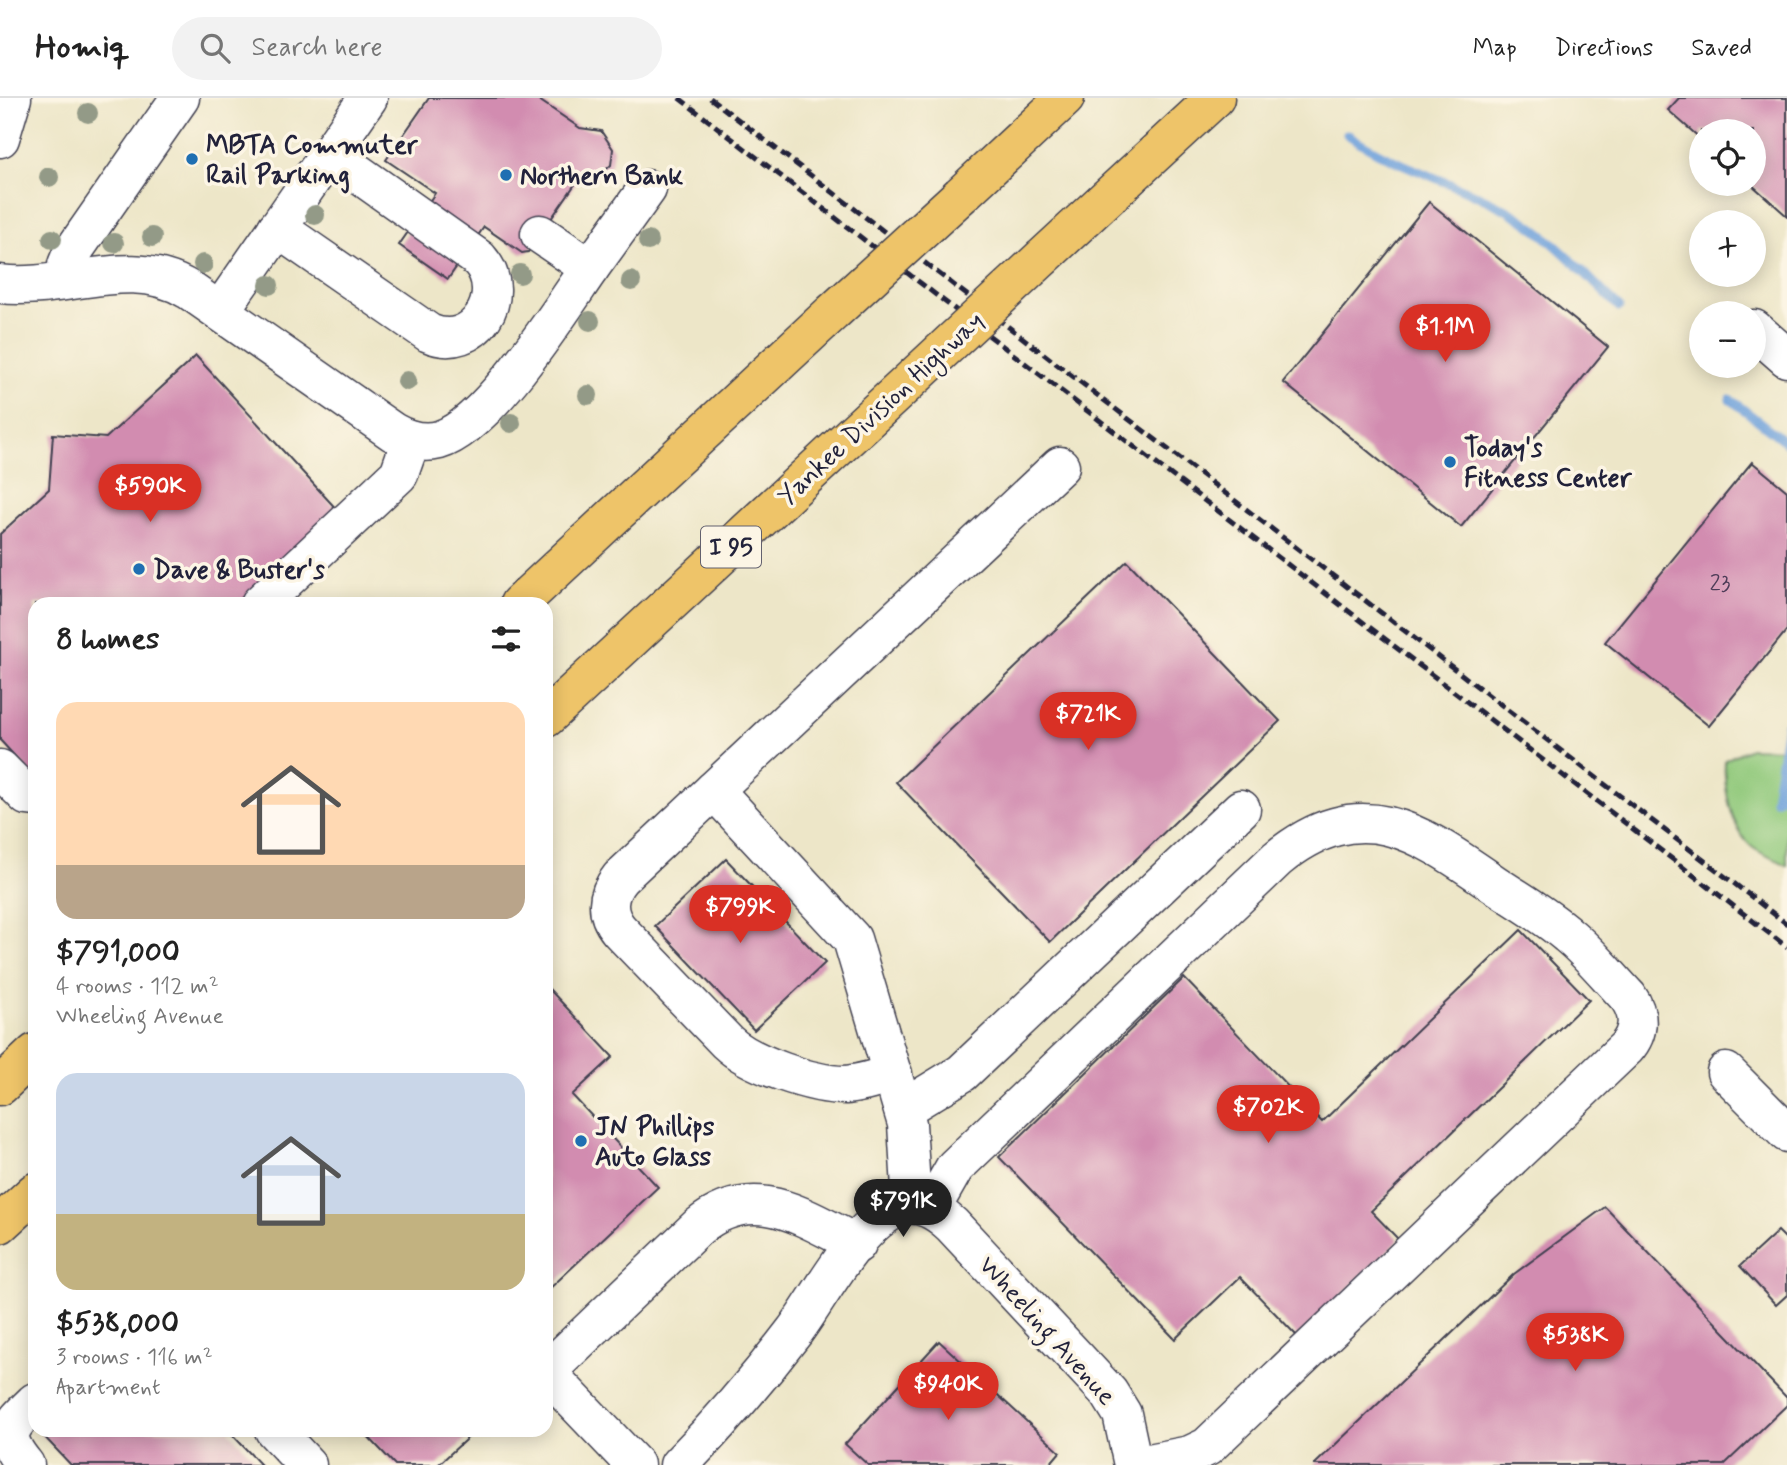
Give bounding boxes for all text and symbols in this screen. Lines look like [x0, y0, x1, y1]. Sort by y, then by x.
search box [172, 17, 662, 80]
text: Homiq [35, 26, 130, 70]
icon: search [196, 29, 234, 67]
text: Search here [252, 31, 382, 65]
text: Map [1473, 33, 1517, 64]
text: Directions [1555, 33, 1653, 64]
text: Saved [1691, 33, 1752, 64]
map controls [1689, 119, 1766, 378]
button: locate [1689, 119, 1766, 196]
place label: MBTA Commuter Rail Parking [206, 129, 419, 194]
marker: MBTA Commuter Rail Parking [184, 151, 200, 167]
place label: Northern Bank [520, 160, 684, 194]
marker: Northern Bank [498, 167, 514, 183]
button: + [1689, 210, 1766, 287]
button: − [1689, 301, 1766, 378]
pin: $1.1M [1396, 304, 1494, 364]
street label: Yankee Division Highway [771, 305, 993, 516]
text: $1.1M [1415, 312, 1475, 342]
place label: Today's Fitness Center [1464, 432, 1632, 496]
marker: Today's Fitness Center [1442, 454, 1458, 470]
pin: $590K [101, 464, 199, 524]
text: $590K [114, 472, 186, 502]
road number: I 95 [701, 526, 761, 568]
place label: Dave & Buster's [153, 554, 325, 588]
marker: Dave & Buster's [131, 561, 147, 577]
house number: 23 [1710, 569, 1731, 599]
text: 8 homes [56, 620, 159, 659]
icon: filters [487, 620, 525, 658]
pin: $721K [1039, 692, 1137, 752]
text: $721K [1056, 700, 1120, 730]
icon: home [228, 747, 354, 873]
pin: $799K [691, 886, 789, 945]
text: $799K [705, 893, 775, 923]
text: $791,000 [56, 933, 180, 972]
text: 4 rooms · 112 m² [56, 972, 219, 1002]
text: Wheeling Avenue [56, 1002, 224, 1032]
pin: $702K [1219, 1086, 1317, 1145]
text: $702K [1233, 1093, 1303, 1123]
place label: JN Phillips Auto Glass [595, 1111, 715, 1175]
icon: home [228, 1118, 354, 1244]
marker: JN Phillips Auto Glass [573, 1133, 589, 1149]
pin: $791K [854, 1180, 952, 1239]
text: $791K [870, 1187, 936, 1217]
street label: Wheeling Avenue [968, 1249, 1123, 1415]
text: $538,000 [56, 1304, 179, 1343]
pin: $538K [1526, 1314, 1624, 1373]
text: $538K [1542, 1321, 1608, 1351]
text: 3 rooms · 116 m² [56, 1343, 213, 1373]
pin: $940K [899, 1362, 997, 1422]
text: $940K [914, 1370, 982, 1400]
text: Apartment [56, 1373, 161, 1403]

